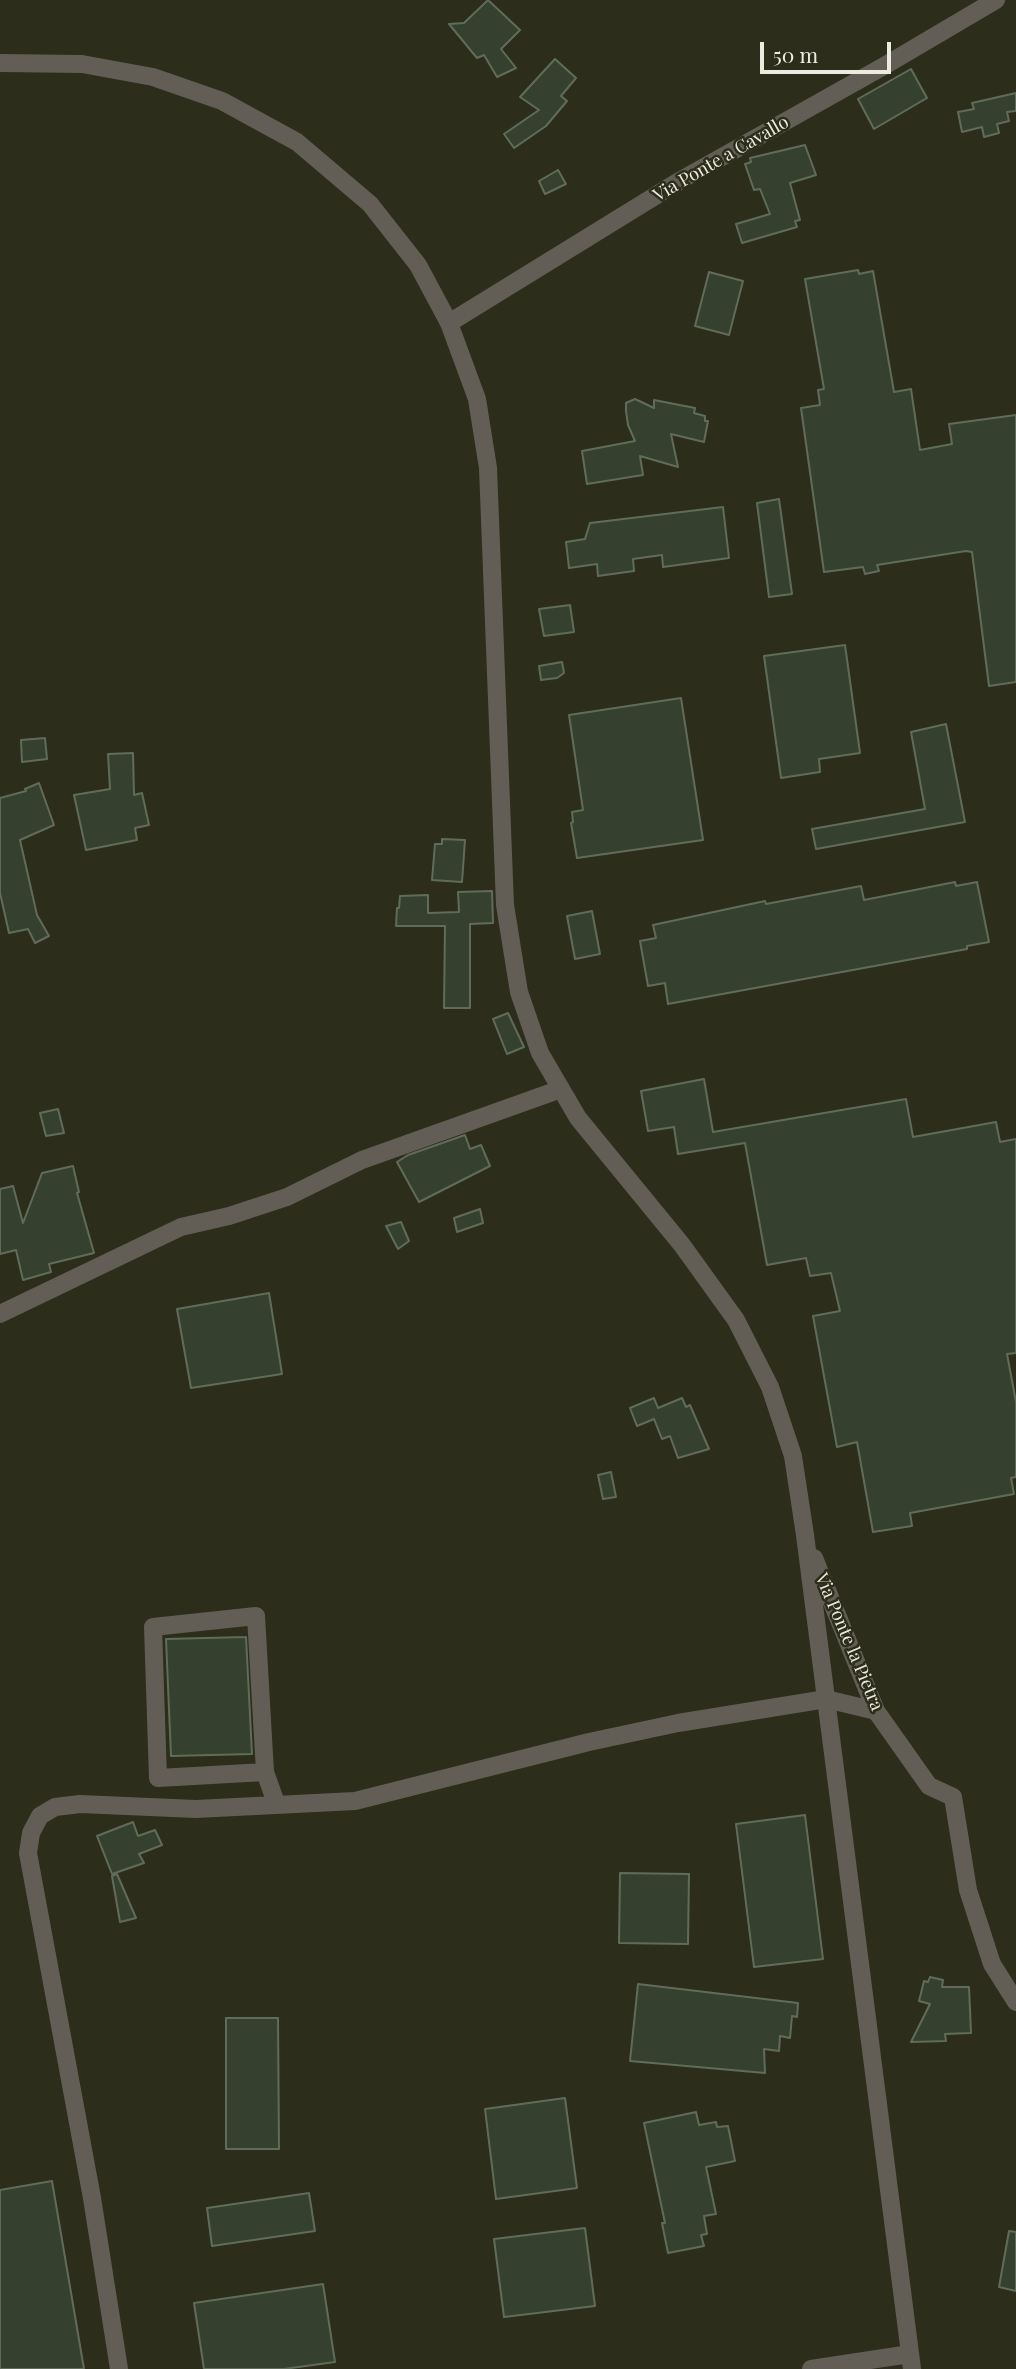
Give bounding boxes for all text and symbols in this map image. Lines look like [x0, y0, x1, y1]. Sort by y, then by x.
scale bar [764, 28, 895, 72]
text: 50 m [773, 40, 818, 68]
street label: Via Ponte a Cavallo [649, 111, 793, 207]
street label: Via Ponte la Pietra [810, 1570, 888, 1714]

